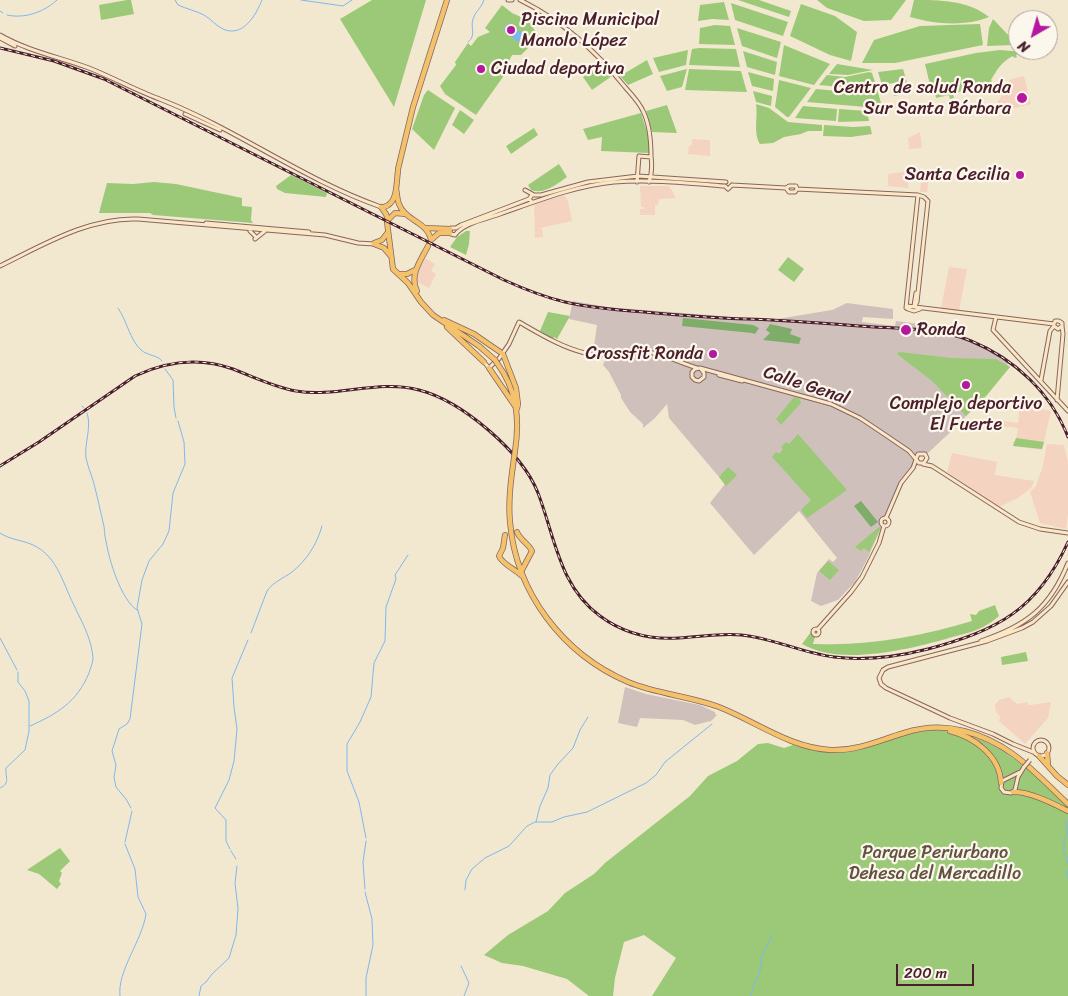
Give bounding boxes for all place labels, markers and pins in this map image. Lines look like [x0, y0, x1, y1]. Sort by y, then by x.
place label: Piscina Municipal Manolo López [521, 9, 659, 52]
marker: Piscina Municipal Manolo López [505, 24, 517, 36]
place label: Ciudad deportiva [491, 58, 625, 80]
marker: Ciudad deportiva [475, 63, 487, 75]
place label: Centro de salud Ronda Sur Santa Bárbara [834, 77, 1011, 120]
marker: Centro de salud Ronda Sur Santa Bárbara [1015, 91, 1029, 105]
place label: Santa Cecilia [905, 164, 1010, 186]
marker: Santa Cecilia [1014, 169, 1026, 181]
place label: Ronda [917, 319, 965, 341]
marker: Ronda [899, 323, 913, 337]
place label: Crossfit Ronda [585, 343, 703, 365]
marker: Crossfit Ronda [707, 348, 719, 360]
marker: Complejo deportivo El Fuerte [960, 379, 972, 391]
place label: Complejo deportivo El Fuerte [890, 393, 1042, 436]

